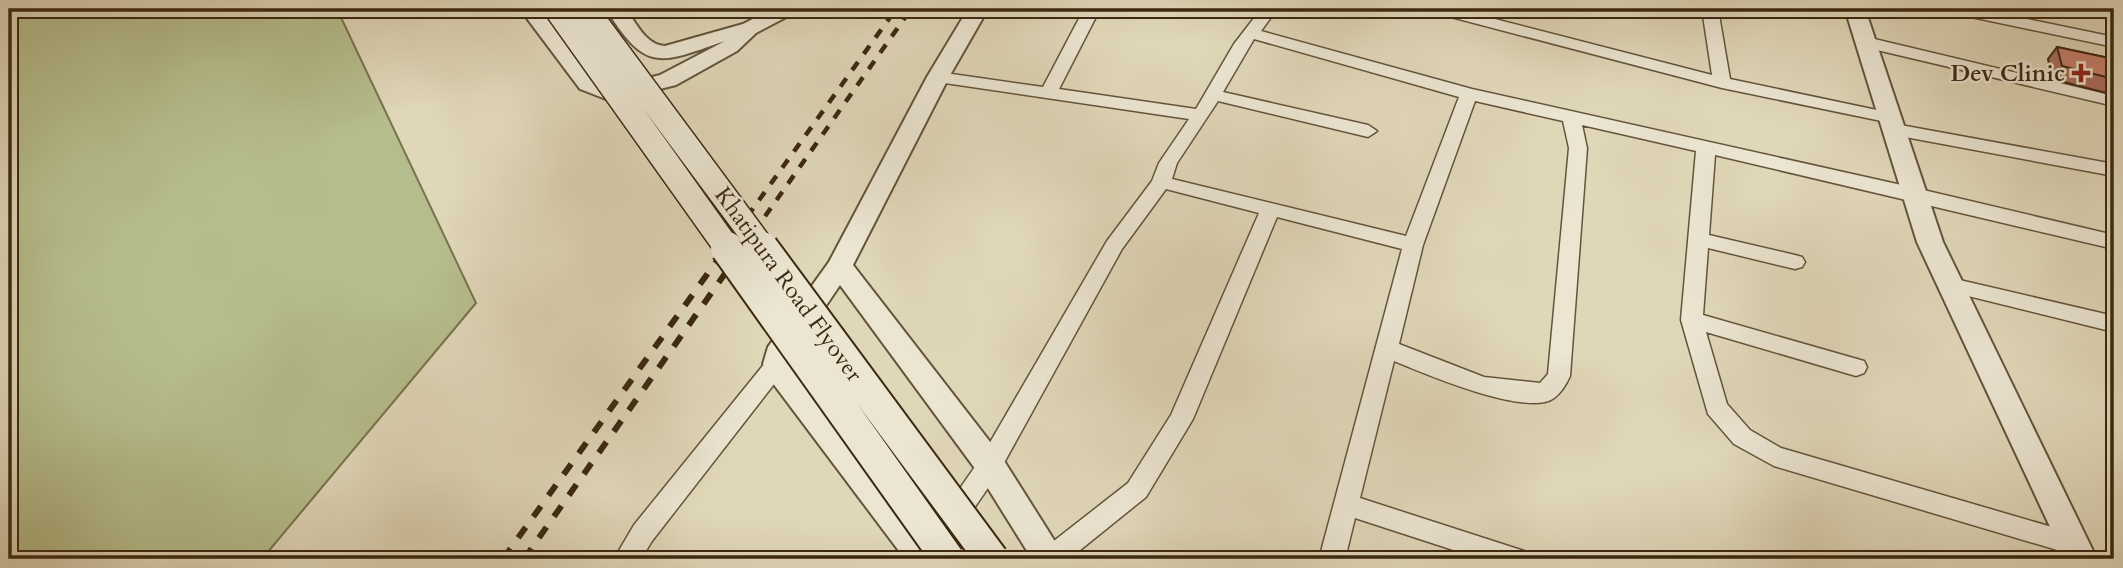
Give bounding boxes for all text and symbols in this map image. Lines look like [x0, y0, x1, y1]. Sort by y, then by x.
place label: Dev Clinic [1951, 58, 2065, 89]
marker: Dev Clinic [2071, 63, 2091, 83]
street label: Khatipura Road Flyover [707, 181, 870, 388]

